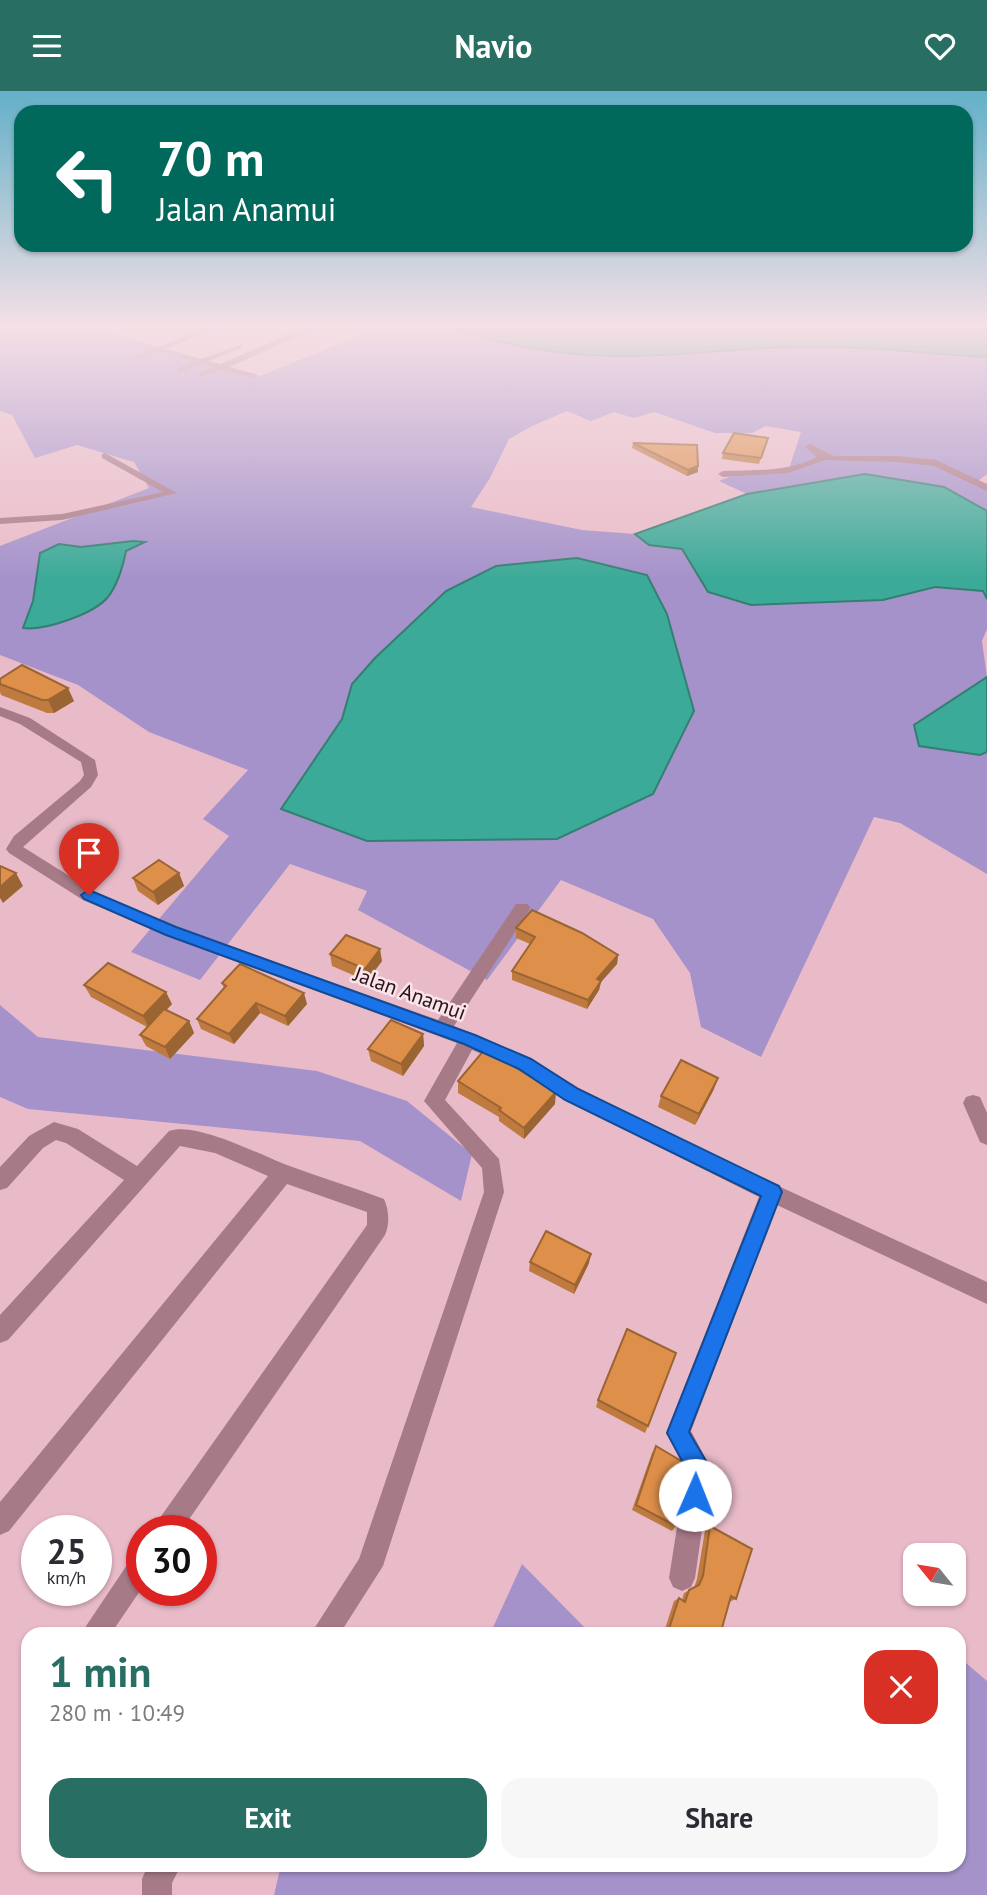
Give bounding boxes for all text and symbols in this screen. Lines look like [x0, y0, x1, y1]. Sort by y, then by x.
text: Navio [455, 25, 532, 67]
icon: menu [28, 27, 66, 65]
icon: heart [921, 27, 959, 65]
text: 70 m [157, 126, 264, 190]
icon: left [42, 133, 133, 224]
text: Jalan Anamui [157, 188, 336, 230]
pin [59, 823, 119, 895]
icon: arrive [70, 834, 108, 872]
street label: Jalan Anamui [349, 960, 470, 1026]
position arrow [658, 1458, 732, 1532]
speed limit sign: 30 [126, 1515, 217, 1606]
text: 25 [47, 1528, 86, 1574]
north arrow [903, 1543, 966, 1607]
map controls [903, 1543, 966, 1606]
text: km/h [47, 1566, 86, 1589]
text: 1 min [49, 1644, 151, 1699]
button: close [864, 1650, 938, 1724]
text: 280 m · 10:49 [49, 1698, 185, 1727]
button: Exit [49, 1778, 487, 1858]
button: Share [501, 1778, 938, 1858]

